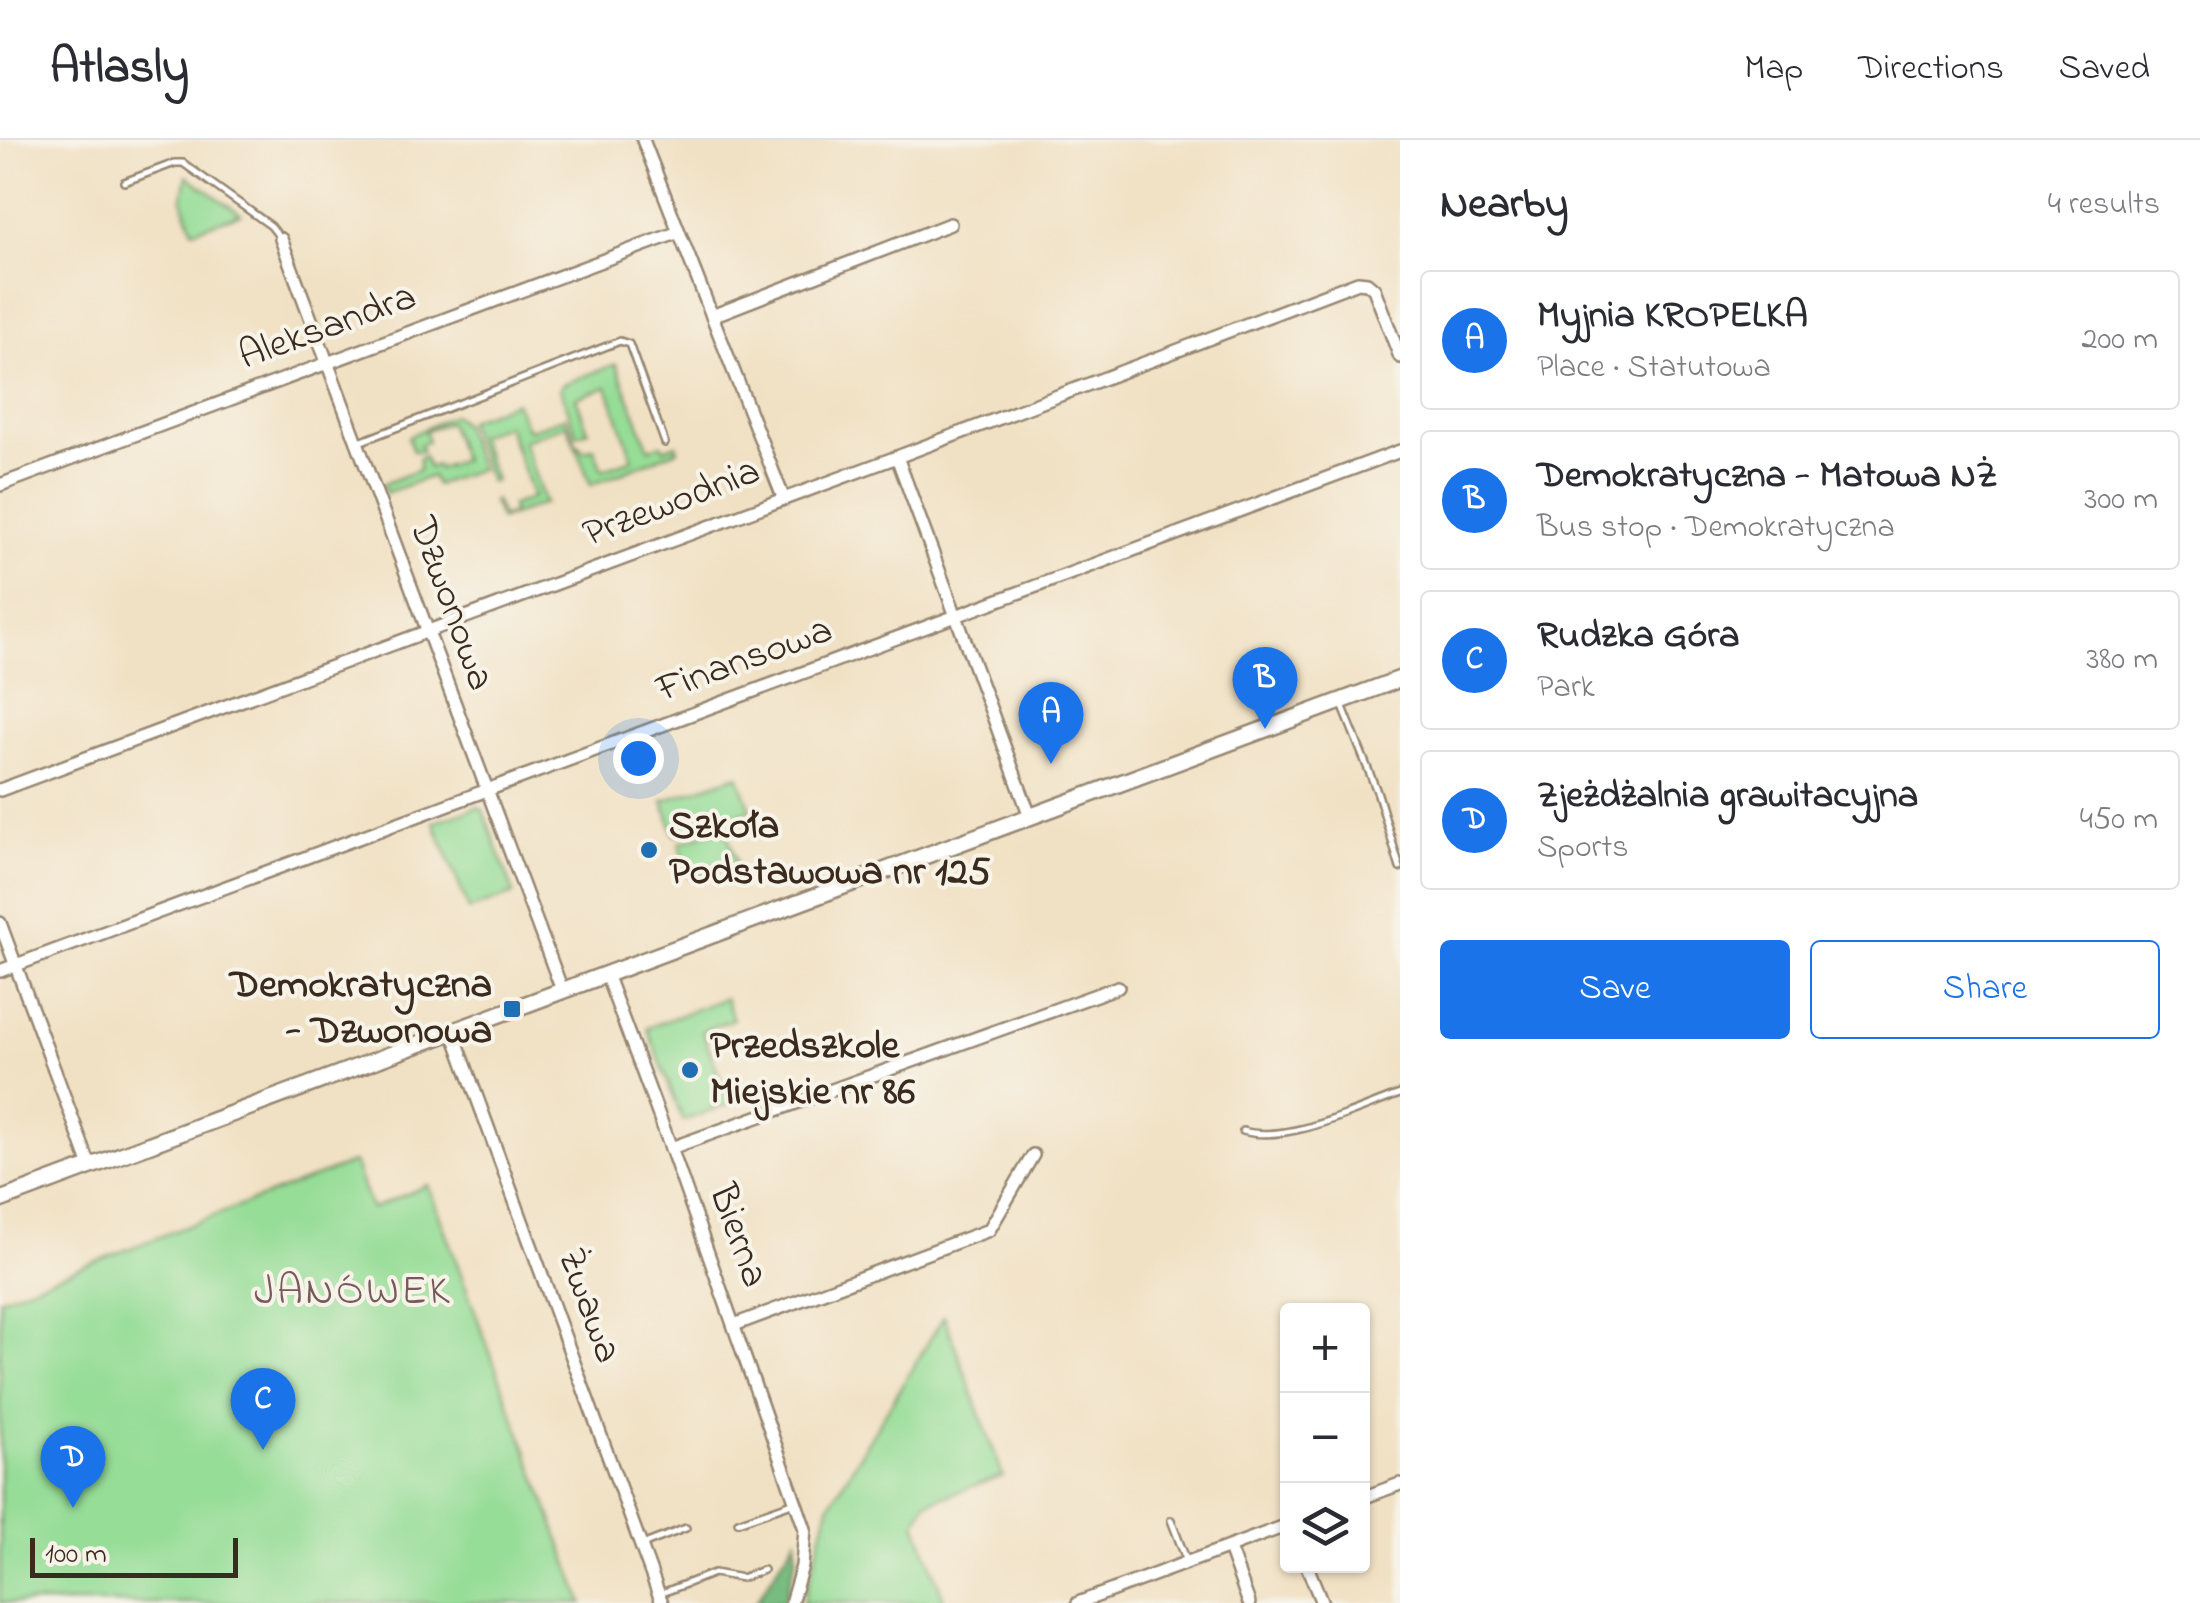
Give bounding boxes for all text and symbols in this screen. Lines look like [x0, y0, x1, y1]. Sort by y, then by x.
text: Atlasly [50, 34, 189, 104]
text: Map [1744, 44, 1803, 95]
text: Directions [1858, 44, 2004, 95]
text: Saved [2059, 44, 2150, 95]
text: Nearby [1440, 175, 1568, 236]
text: 4 results [2048, 182, 2160, 229]
street label: Aleksandra [231, 269, 425, 387]
text: Myjnia KROPELKA [1537, 289, 1808, 345]
text: A [1465, 317, 1484, 364]
text: 200 m [2082, 317, 2158, 364]
text: Place · Statutowa [1537, 345, 1771, 392]
street label: Przewodnia [575, 443, 769, 565]
text: Demokratyczna - Matowa NŻ [1537, 449, 1998, 505]
text: B [1464, 477, 1485, 524]
text: 300 m [2084, 477, 2158, 524]
text: Bus stop · Demokratyczna [1537, 505, 1895, 552]
street label: Dzwonowa [391, 508, 509, 699]
street label: Finansowa [648, 602, 841, 720]
text: Rudzka Góra [1537, 609, 1739, 665]
text: C [1466, 637, 1483, 684]
text: 380 m [2086, 637, 2158, 684]
pin: B [1232, 646, 1298, 729]
text: Park [1537, 665, 1595, 712]
pin: A [1018, 682, 1084, 764]
your location [613, 733, 664, 784]
text: Zjeżdżalnia grawitacyjna [1537, 769, 1918, 825]
text: D [1463, 797, 1486, 844]
text: 450 m [2080, 797, 2158, 844]
place label: Szkoła Podstawowa nr 125 [669, 798, 991, 903]
text: Sports [1537, 825, 1629, 872]
marker: Szkoła Podstawowa nr 125 [638, 839, 660, 861]
button: Save [1440, 940, 1790, 1039]
button: Share [1810, 940, 2160, 1039]
place label: Demokratyczna - Dzwonowa [228, 957, 492, 1062]
marker: Demokratyczna - Dzwonowa [501, 998, 523, 1020]
place label: Przedszkole Miejskie nr 86 [710, 1018, 916, 1123]
marker: Przedszkole Miejskie nr 86 [679, 1059, 701, 1081]
street label: Bierna [691, 1175, 783, 1296]
street label: Żwawa [540, 1240, 636, 1372]
district label: JANÓWEK [254, 1262, 452, 1323]
map controls [1280, 1303, 1370, 1573]
button: + [1280, 1303, 1370, 1393]
pin: C [230, 1368, 296, 1450]
button: − [1280, 1393, 1370, 1483]
pin: D [40, 1426, 106, 1508]
button: layers [1280, 1483, 1370, 1573]
scale bar [30, 1533, 238, 1578]
text: 100 m [45, 1535, 107, 1576]

